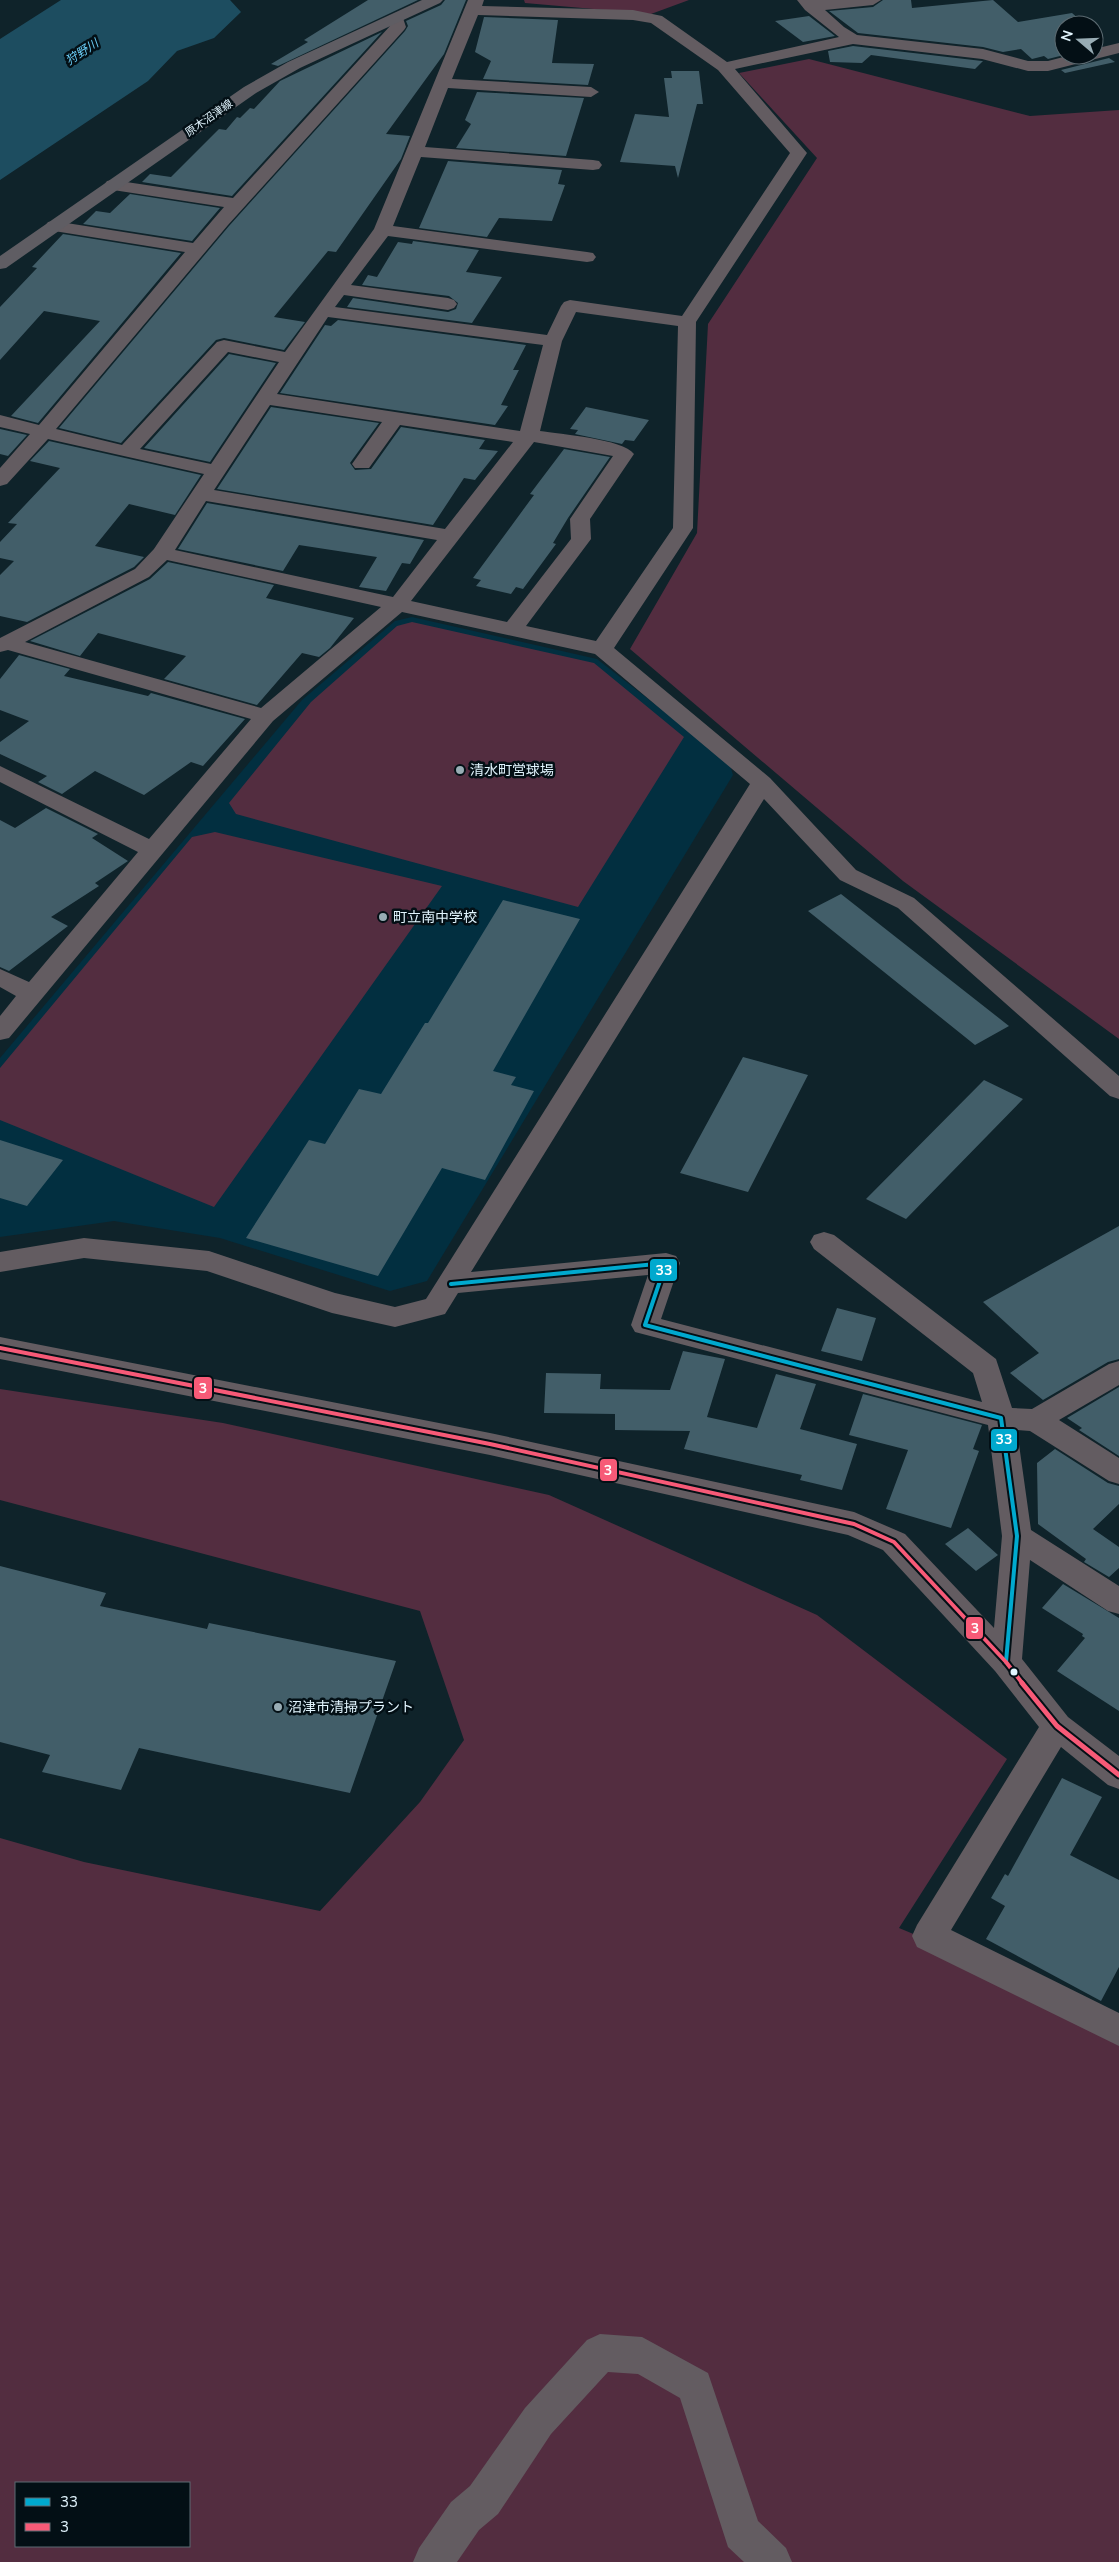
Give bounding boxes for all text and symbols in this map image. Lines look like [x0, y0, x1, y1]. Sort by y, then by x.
north arrow [1054, 15, 1104, 65]
text: N [1056, 28, 1078, 44]
water label: 狩野川 [63, 34, 103, 69]
street label: 原木沼津線 [182, 96, 236, 140]
place label: 清水町営球場 [470, 761, 554, 780]
marker: 清水町営球場 [454, 764, 466, 776]
place label: 町立南中学校 [393, 908, 477, 927]
marker: 町立南中学校 [377, 911, 389, 923]
line badge: 33 [649, 1258, 678, 1282]
text: 33 [656, 1261, 672, 1280]
line badge: 3 [193, 1376, 213, 1400]
text: 3 [199, 1379, 207, 1398]
line badge: 33 [990, 1428, 1018, 1452]
text: 33 [996, 1430, 1012, 1449]
line badge: 3 [599, 1458, 618, 1482]
text: 3 [604, 1461, 612, 1480]
line badge: 3 [965, 1616, 984, 1640]
text: 3 [971, 1619, 979, 1638]
unlabelled marker [1009, 1667, 1019, 1677]
place label: 沼津市清掃プラント [288, 1698, 414, 1717]
marker: 沼津市清掃プラント [272, 1701, 284, 1713]
legend [15, 2482, 190, 2547]
text: 33 [60, 2492, 78, 2512]
text: 3 [60, 2517, 69, 2537]

